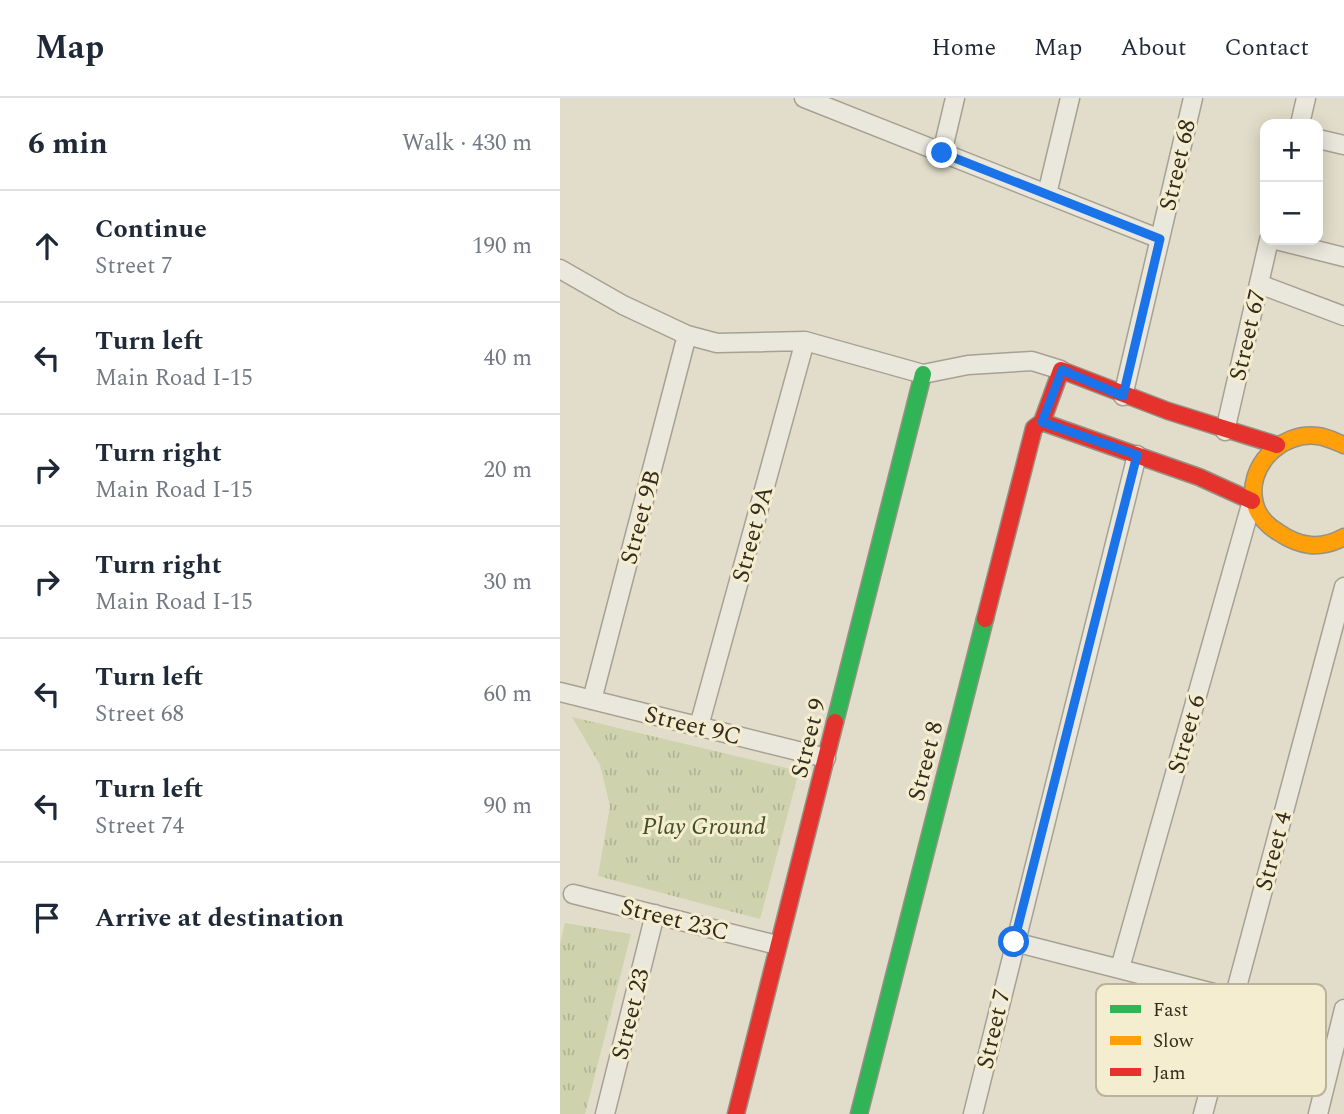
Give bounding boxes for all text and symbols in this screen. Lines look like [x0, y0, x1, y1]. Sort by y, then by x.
text: Map [35, 23, 104, 73]
text: Home [931, 30, 996, 66]
text: Map [1034, 30, 1082, 66]
text: About [1120, 30, 1186, 66]
text: Contact [1224, 30, 1309, 66]
street label: Street 68 [1150, 116, 1206, 215]
map controls [1260, 119, 1323, 245]
button: + [1260, 119, 1323, 182]
text: 6 min [28, 121, 108, 167]
text: Walk · 430 m [402, 126, 532, 161]
route end [926, 137, 957, 168]
button: − [1260, 182, 1323, 245]
text: Continue [95, 209, 207, 249]
icon: ahead [28, 227, 66, 265]
text: 190 m [472, 229, 532, 264]
text: Street 7 [95, 249, 173, 284]
street label: Street 67 [1220, 286, 1276, 385]
text: Turn left [95, 321, 203, 361]
icon: left [28, 339, 66, 377]
text: 40 m [483, 341, 532, 376]
text: Main Road I-15 [95, 361, 253, 396]
text: Turn right [95, 433, 222, 473]
icon: right [28, 451, 66, 489]
text: 20 m [483, 453, 532, 488]
street label: Street 9B [611, 466, 671, 569]
text: Main Road I-15 [95, 473, 253, 508]
street label: Street 9A [723, 482, 783, 587]
text: Turn right [95, 545, 222, 585]
icon: right [28, 563, 66, 601]
text: 30 m [483, 565, 532, 600]
text: Main Road I-15 [95, 585, 253, 620]
text: Turn left [95, 657, 203, 697]
icon: left [28, 675, 66, 713]
text: 60 m [483, 677, 532, 712]
street label: Street 6 [1158, 690, 1215, 778]
street label: Street 9 [782, 695, 836, 782]
text: Street 68 [95, 697, 184, 732]
street label: Street 9C [641, 697, 745, 755]
street label: Street 8 [899, 718, 953, 805]
text: Turn left [95, 769, 203, 809]
icon: left [28, 787, 66, 825]
text: 90 m [483, 789, 532, 824]
street label: Street 4 [1246, 807, 1302, 895]
text: Street 74 [95, 809, 184, 844]
park label: Play Ground [642, 809, 766, 845]
street label: Street 23C [617, 889, 733, 951]
text: Arrive at destination [95, 898, 344, 938]
icon: arrive [28, 899, 66, 937]
route start [998, 926, 1029, 957]
street label: Street 23 [602, 965, 660, 1064]
legend [1096, 984, 1326, 1096]
street label: Street 7 [967, 986, 1021, 1073]
text: Fast [1153, 996, 1189, 1025]
text: Slow [1153, 1027, 1194, 1056]
text: Jam [1153, 1059, 1185, 1088]

